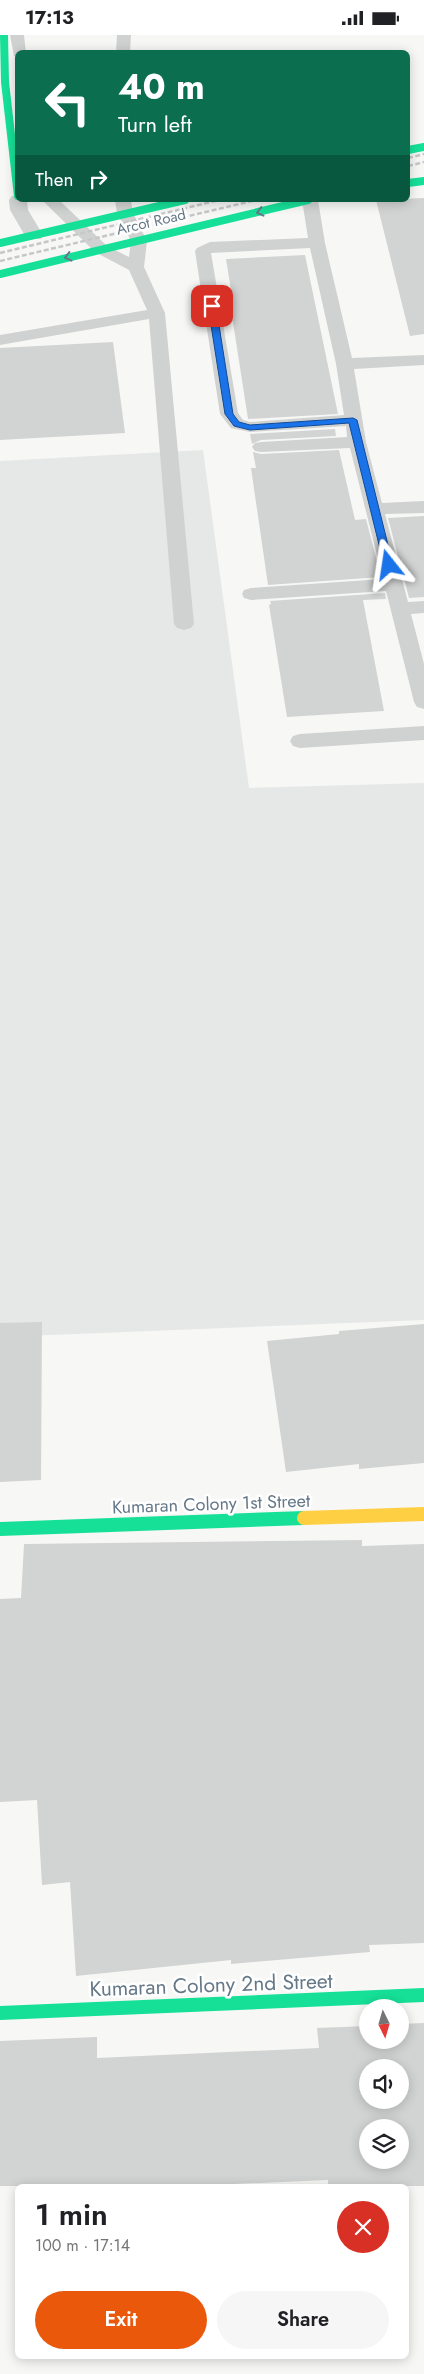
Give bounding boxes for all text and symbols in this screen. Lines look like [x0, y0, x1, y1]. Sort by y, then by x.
text: 17:13 [25, 4, 74, 31]
text: 40 m [118, 62, 205, 112]
icon: left [35, 70, 100, 135]
text: Turn left [118, 108, 192, 140]
icon: right [84, 165, 112, 193]
text: Then [35, 166, 74, 193]
street label: Arcot Road [114, 203, 188, 241]
one-way arrow [256, 206, 265, 217]
one-way arrow [64, 251, 73, 262]
pin [191, 285, 233, 327]
icon: arrive [198, 292, 226, 320]
position arrow [362, 538, 414, 590]
street label: Kumaran Colony 1st Street [111, 1488, 311, 1520]
street label: Kumaran Colony 2nd Street [89, 1966, 333, 2004]
north arrow [359, 1999, 409, 2049]
map controls [359, 1999, 409, 2169]
button: sound [359, 2059, 409, 2109]
button: layers [359, 2119, 409, 2169]
text: 1 min [35, 2193, 108, 2236]
button: close [337, 2201, 389, 2253]
text: 100 m · 17:14 [35, 2234, 130, 2257]
button: Exit [35, 2291, 207, 2349]
button: Share [217, 2291, 389, 2349]

